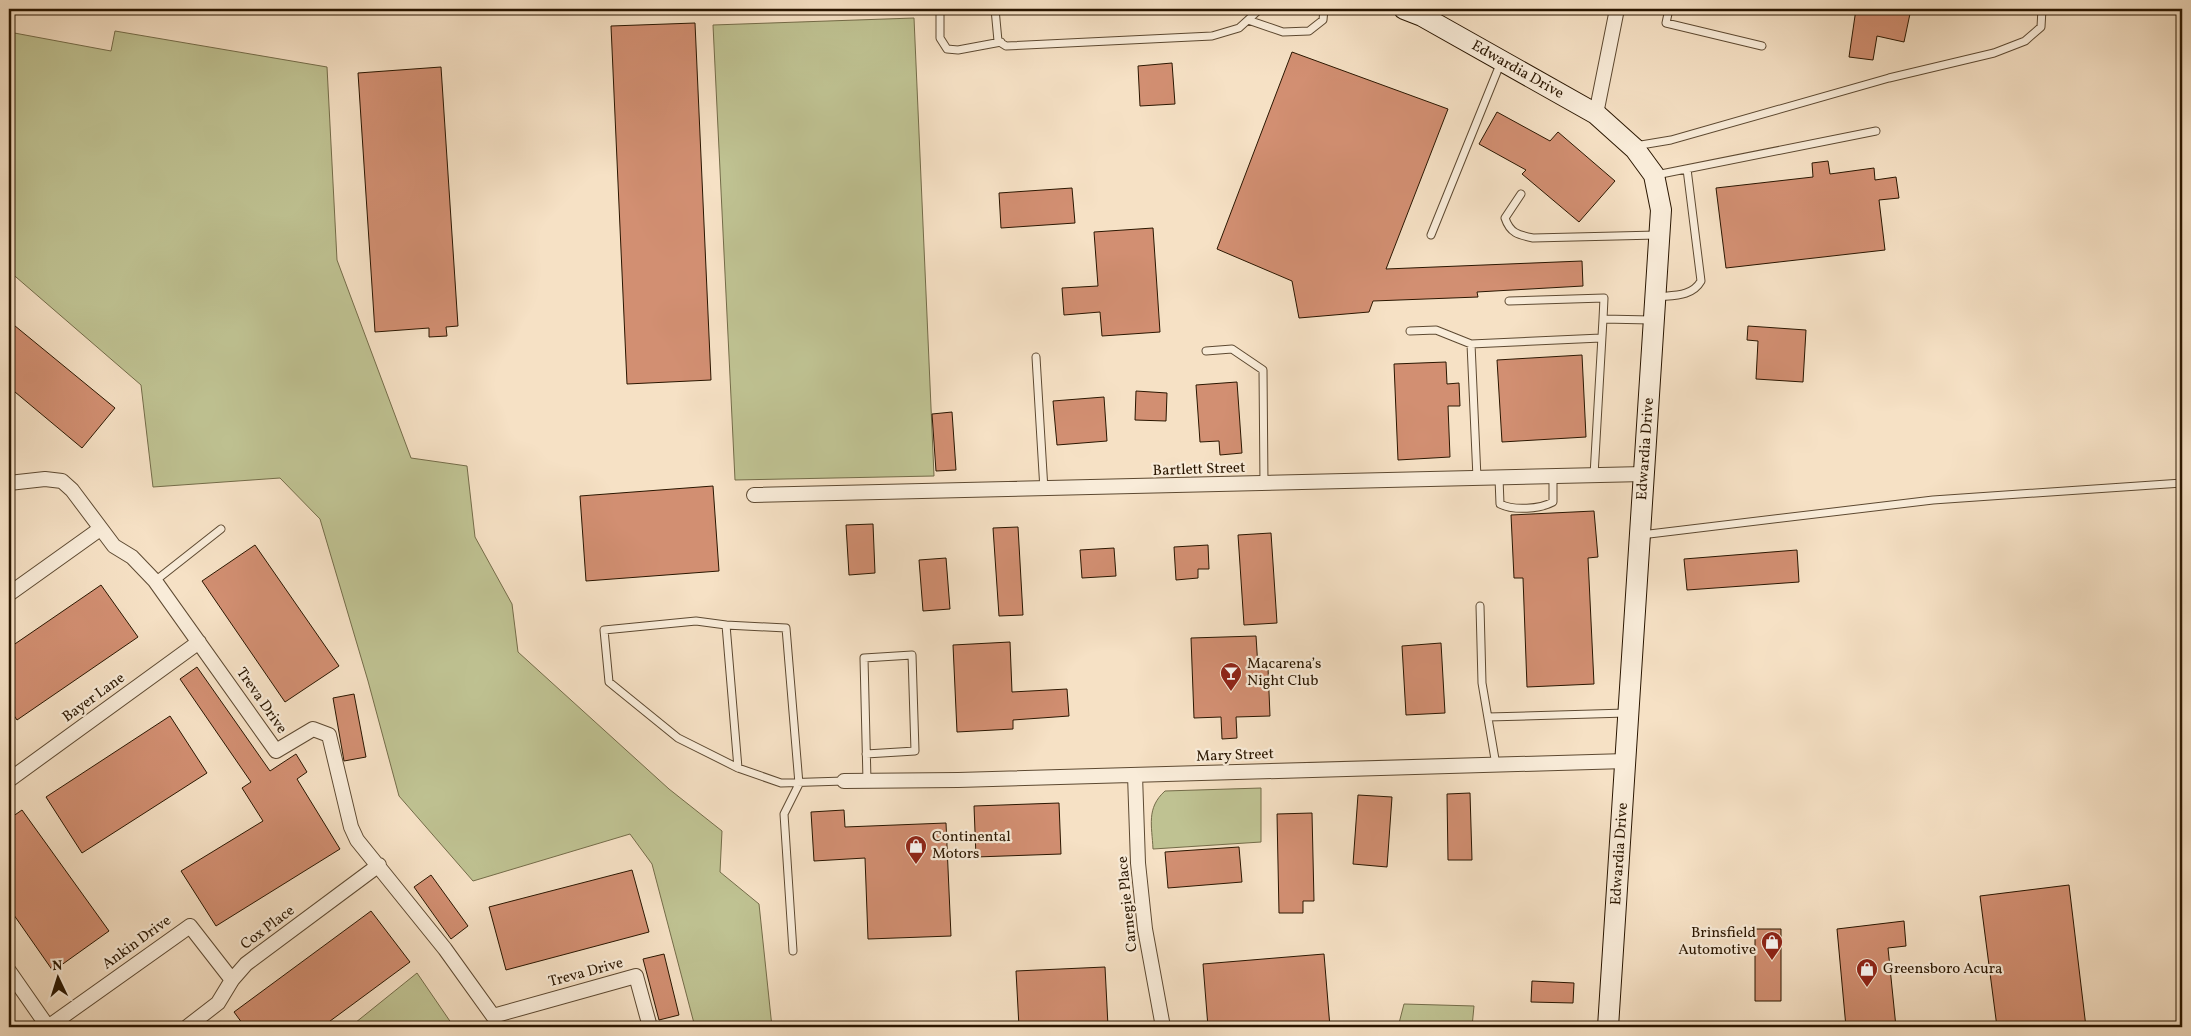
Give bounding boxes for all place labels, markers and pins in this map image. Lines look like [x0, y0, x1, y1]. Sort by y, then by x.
place label: Macarena’s Night Club [1247, 654, 1321, 692]
bar icon: Macarena’s Night Club [1219, 661, 1243, 692]
place label: Continental Motors [932, 827, 1011, 865]
shop icon: Continental Motors [904, 834, 928, 865]
place label: Brinsfield Automotive [1678, 923, 1756, 961]
shop icon: Brinsfield Automotive [1760, 930, 1784, 961]
shop icon: Greensboro Acura [1855, 957, 1879, 988]
place label: Greensboro Acura [1883, 959, 2002, 980]

